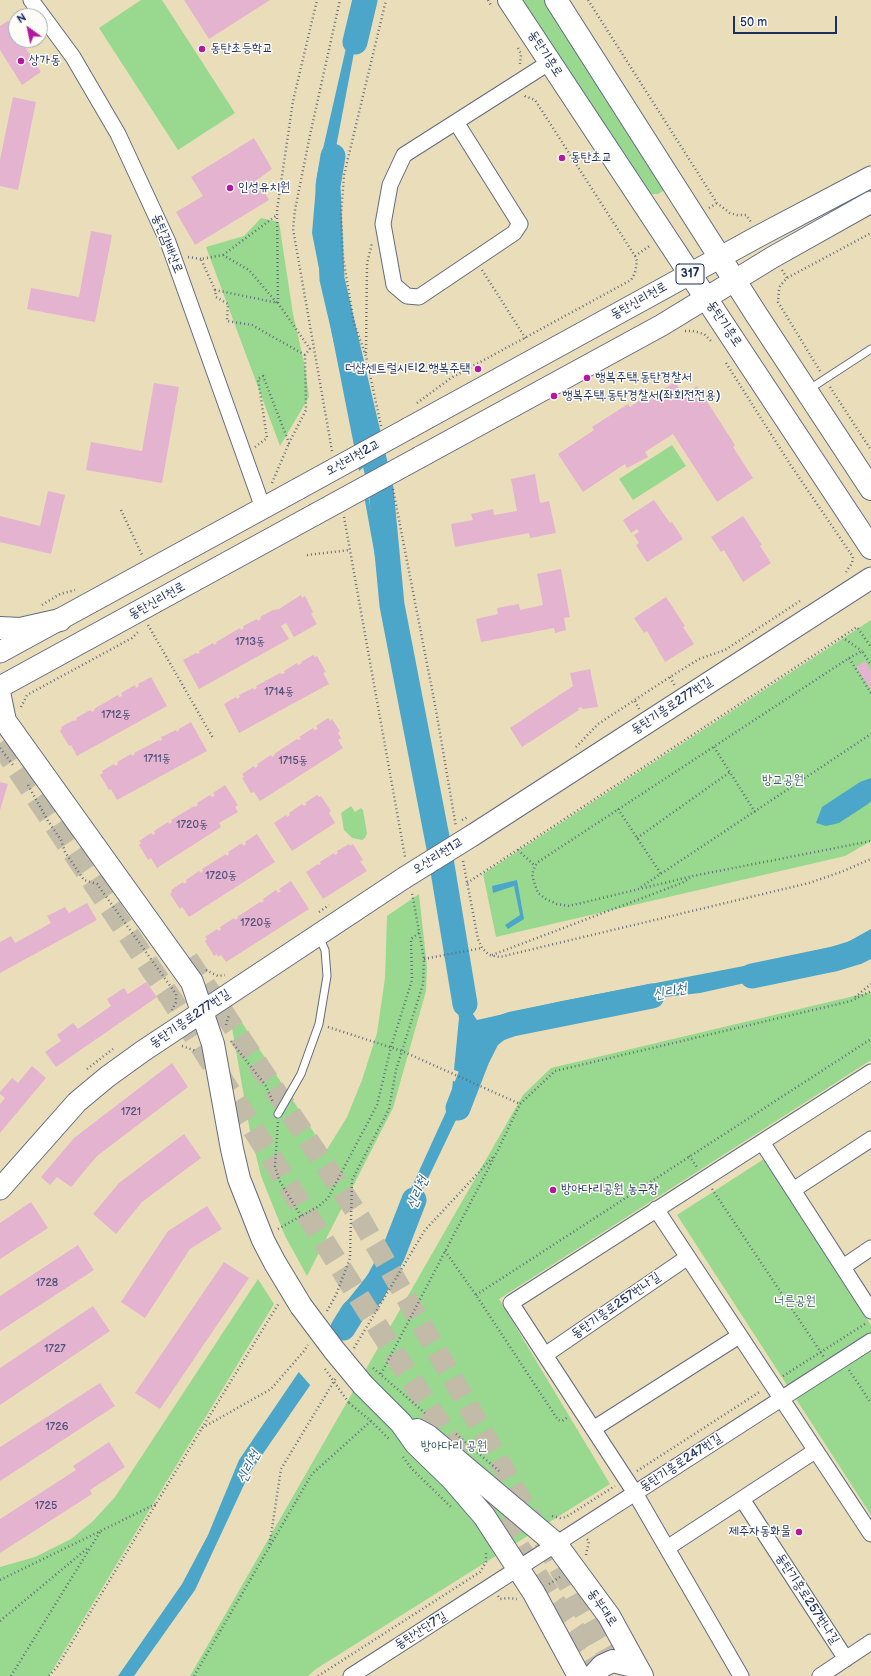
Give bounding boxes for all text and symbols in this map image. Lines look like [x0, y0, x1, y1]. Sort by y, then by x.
north arrow [8, 8, 48, 48]
scale bar [735, 8, 839, 34]
text: N [15, 11, 29, 26]
text: 50 m [740, 15, 767, 30]
street label: 동탄기흥로 [524, 28, 566, 80]
place label: 동탄초등학교 [210, 41, 273, 57]
marker: 동탄초등학교 [197, 44, 207, 54]
place label: 상가동 [29, 53, 60, 69]
marker: 상가동 [16, 56, 26, 66]
place label: 동탄초교 [570, 150, 612, 166]
marker: 동탄초교 [557, 153, 567, 163]
place label: 인성유치원 [238, 180, 290, 196]
marker: 인성유치원 [225, 183, 235, 193]
street label: 동탄감배산로 [148, 212, 186, 276]
road number: 317 [676, 264, 704, 284]
street label: 동탄신리천로 [608, 279, 670, 323]
street label: 동탄기흥로 [703, 298, 745, 350]
place label: 더샵센트럴시티2.행복주택 [345, 361, 470, 377]
marker: 더샵센트럴시티2.행복주택 [473, 364, 483, 374]
place label: 행복주택.동탄경찰서 [595, 370, 692, 386]
marker: 행복주택.동탄경찰서 [582, 373, 592, 383]
place label: 행복주택.동탄경찰서(좌회전전용) [562, 388, 720, 404]
marker: 행복주택.동탄경찰서(좌회전전용) [549, 391, 559, 401]
street label: 오산리천2교 [323, 437, 383, 479]
street label: 동탄신리천로 [126, 579, 188, 623]
house number: 1713동 [235, 635, 265, 649]
street label: 동탄기흥로277번길 [628, 674, 716, 738]
house number: 1714동 [264, 685, 294, 699]
house number: 1712동 [101, 708, 131, 722]
house number: 1711동 [143, 752, 171, 766]
house number: 1715동 [278, 754, 308, 768]
park label: 방교공원 [762, 773, 804, 789]
house number: 1720동 [176, 818, 208, 832]
street label: 오산리천1교 [410, 834, 466, 878]
house number: 1720동 [205, 869, 237, 883]
house number: 1720동 [240, 916, 272, 930]
water label: 신리천 [652, 981, 688, 1003]
street label: 동탄기흥로277번길 [147, 986, 233, 1052]
house number: 1721 [121, 1105, 141, 1119]
water label: 신리천 [404, 1174, 432, 1212]
place label: 방아다리공원 농구장 [561, 1182, 659, 1198]
marker: 방아다리공원 농구장 [548, 1185, 558, 1195]
street label: 동탄기흥로257번나길 [568, 1269, 664, 1343]
house number: 1728 [36, 1276, 58, 1290]
park label: 너른공원 [774, 1294, 816, 1310]
house number: 1727 [44, 1342, 66, 1356]
house number: 1726 [46, 1420, 68, 1434]
street label: 동탄기흥로247번길 [637, 1431, 725, 1495]
park label: 방아다리 공원 [421, 1439, 487, 1455]
water label: 신리천 [234, 1448, 264, 1486]
house number: 1725 [35, 1499, 57, 1513]
place label: 제주자동화물 [728, 1524, 791, 1540]
marker: 제주자동화물 [794, 1527, 804, 1537]
street label: 동탄기흥로257번나길 [772, 1551, 842, 1647]
street label: 동부대로 [584, 1586, 620, 1630]
street label: 동탄산단7길 [392, 1609, 450, 1653]

